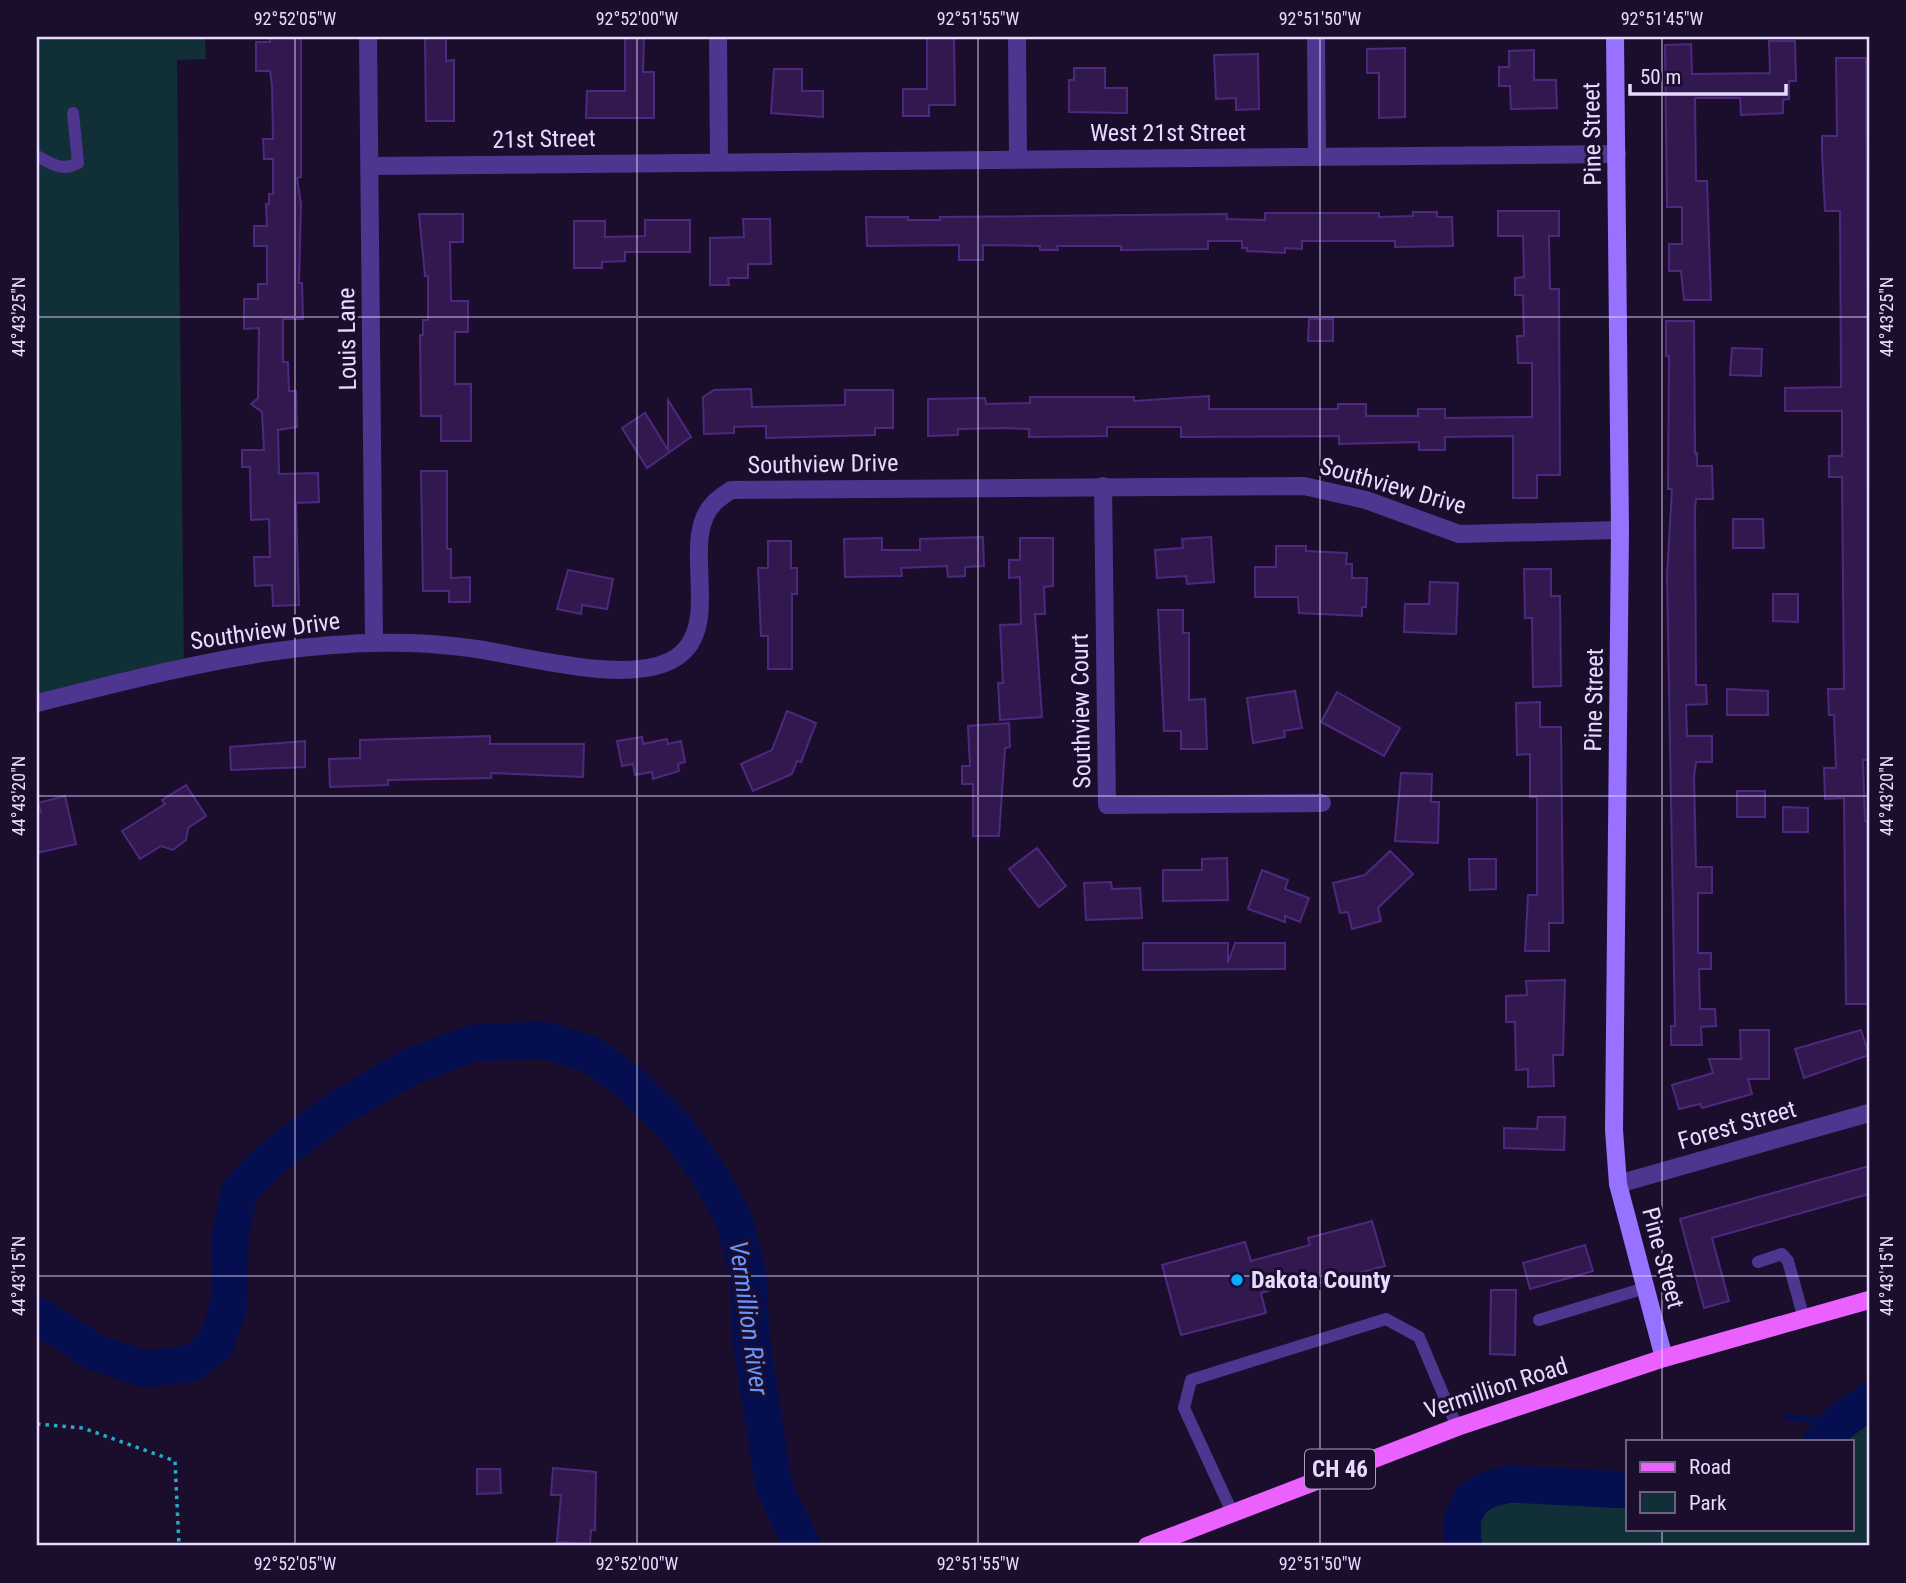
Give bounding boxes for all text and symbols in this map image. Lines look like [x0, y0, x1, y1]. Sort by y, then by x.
text: 92°52'05"W [254, 8, 337, 29]
text: 92°52'00"W [596, 8, 679, 29]
text: 92°51'55"W [937, 8, 1020, 29]
text: 92°51'50"W [1279, 8, 1362, 29]
text: 92°51'45"W [1621, 8, 1704, 29]
scale bar [1630, 52, 1785, 96]
text: 50 m [1640, 65, 1681, 89]
street label: Pine Street [1577, 82, 1607, 186]
street label: West 21st Street [1090, 119, 1246, 147]
street label: 21st Street [492, 124, 596, 154]
text: 44°43'25"N [8, 277, 29, 357]
text: 44°43'25"N [1876, 277, 1897, 357]
street label: Louis Lane [332, 287, 362, 391]
street label: Southview Drive [747, 449, 899, 479]
street label: Southview Drive [1317, 452, 1469, 520]
street label: Southview Drive [188, 607, 342, 655]
street label: Southview Court [1066, 633, 1096, 789]
street label: Pine Street [1579, 648, 1609, 752]
text: 44°43'20"N [8, 756, 29, 836]
text: 44°43'20"N [1876, 756, 1897, 836]
street label: Forest Street [1675, 1095, 1799, 1155]
street label: Pine Street [1636, 1204, 1690, 1312]
text: 44°43'15"N [8, 1236, 29, 1316]
text: 44°43'15"N [1876, 1236, 1897, 1316]
water label: Vermillion River [723, 1239, 775, 1398]
place label: Dakota County [1251, 1266, 1391, 1294]
marker: Dakota County [1229, 1272, 1245, 1288]
street label: Vermillion Road [1421, 1352, 1571, 1424]
legend [1626, 1440, 1854, 1530]
road number: CH 46 [1305, 1450, 1375, 1488]
text: Road [1689, 1455, 1731, 1479]
text: Park [1689, 1491, 1727, 1515]
text: 92°52'05"W [254, 1553, 337, 1574]
text: 92°52'00"W [596, 1553, 679, 1574]
text: 92°51'55"W [937, 1553, 1020, 1574]
text: 92°51'50"W [1279, 1553, 1362, 1574]

